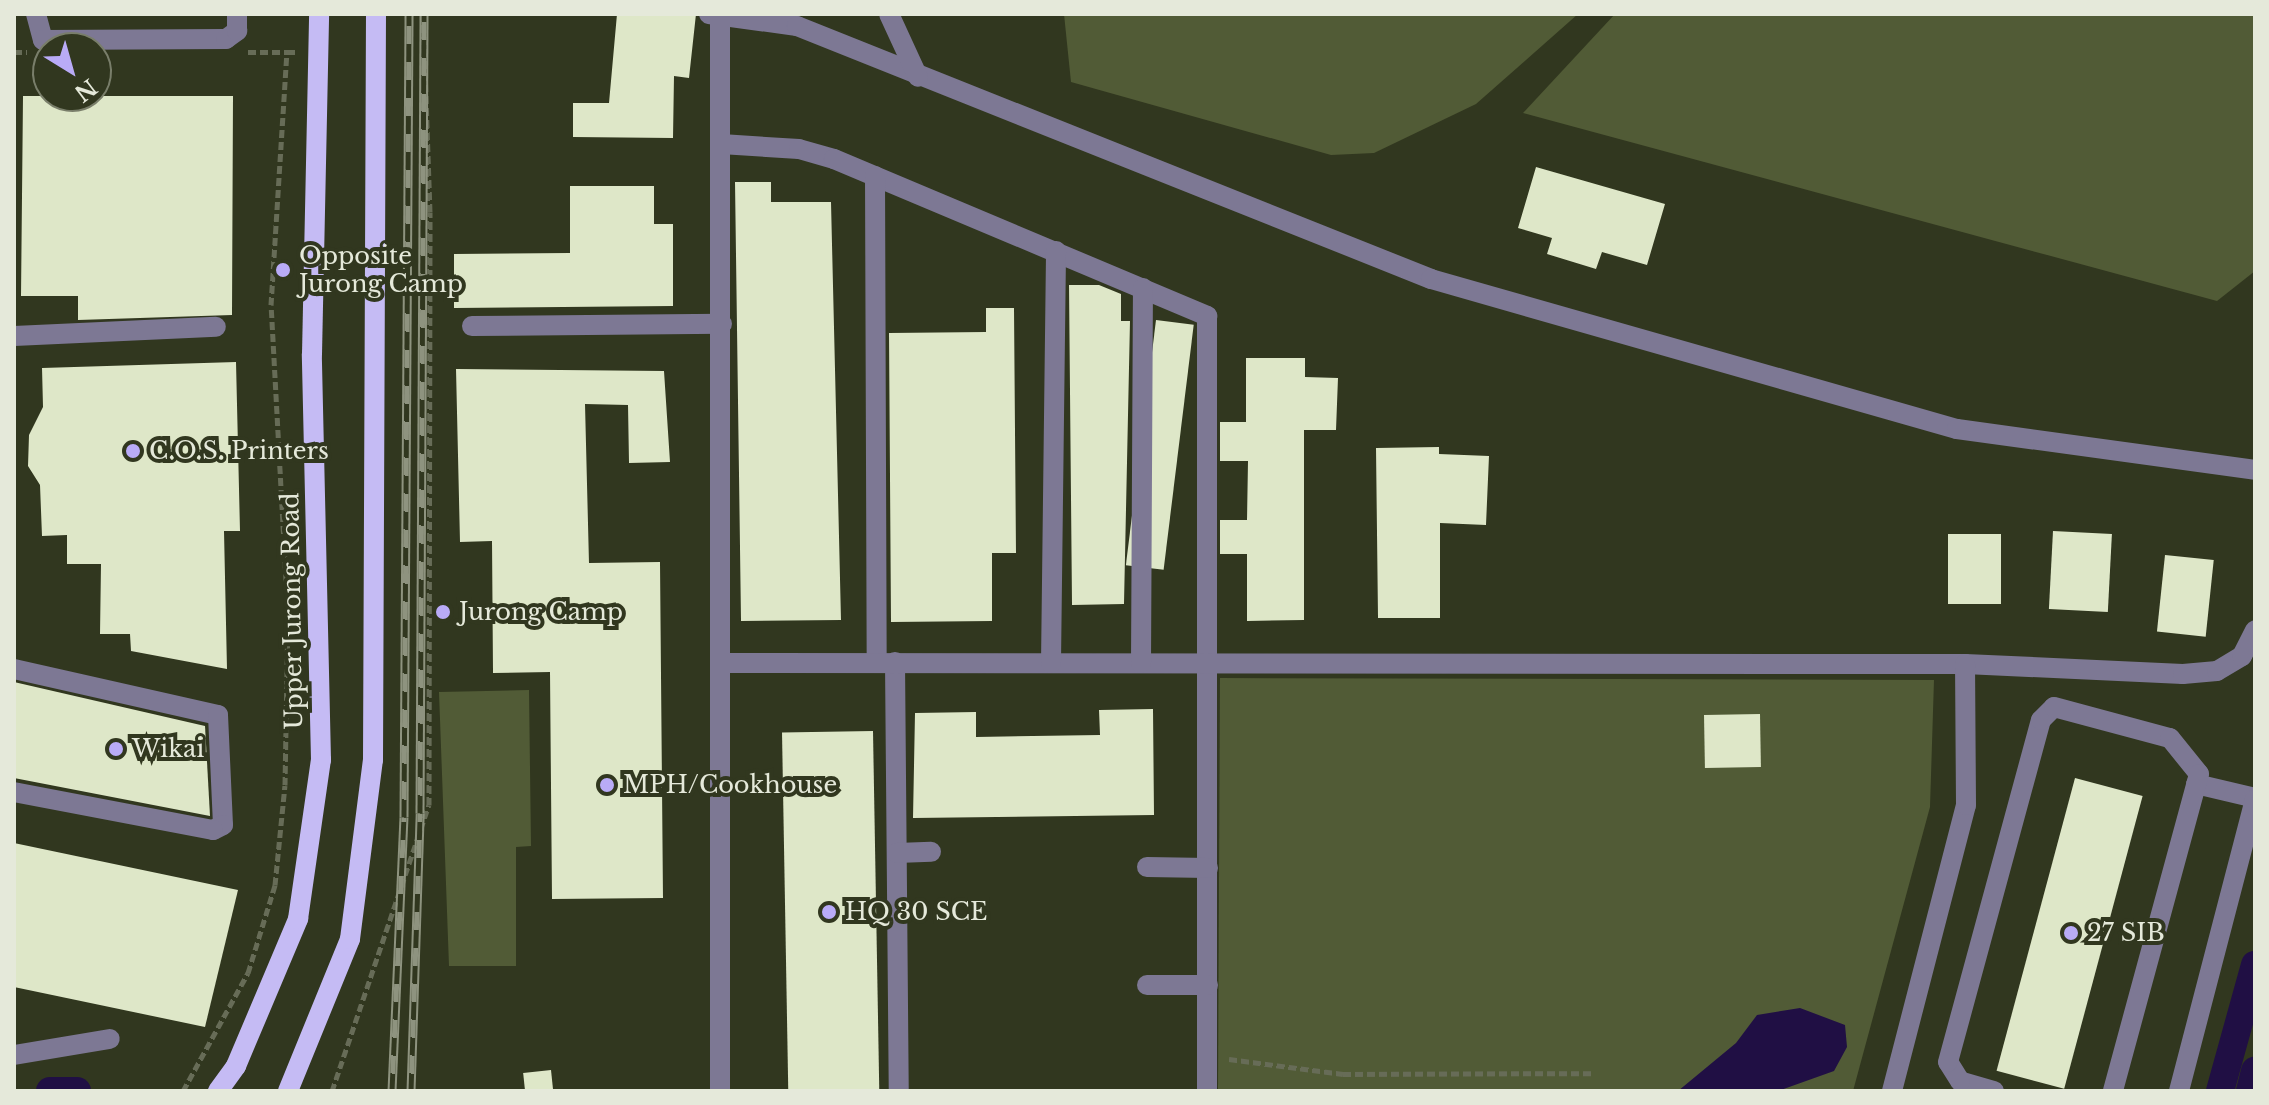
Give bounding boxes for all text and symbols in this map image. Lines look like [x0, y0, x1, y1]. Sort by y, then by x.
north arrow [32, 32, 112, 112]
text: N [69, 73, 102, 107]
place label: Opposite Jurong Camp [299, 242, 463, 298]
marker: Opposite Jurong Camp [274, 261, 292, 279]
place label: C.O.S. Printers [149, 437, 329, 465]
marker: C.O.S. Printers [124, 442, 142, 460]
street label: Upper Jurong Road [276, 492, 308, 730]
place label: Jurong Camp [459, 598, 623, 626]
marker: Jurong Camp [434, 603, 452, 621]
place label: Wikai [132, 735, 204, 763]
marker: Wikai [107, 740, 125, 758]
place label: MPH/Cookhouse [623, 771, 837, 799]
marker: MPH/Cookhouse [598, 776, 616, 794]
place label: HQ 30 SCE [845, 898, 988, 926]
marker: HQ 30 SCE [820, 903, 838, 921]
place label: 27 SIB [2087, 919, 2165, 947]
marker: 27 SIB [2062, 924, 2080, 942]

